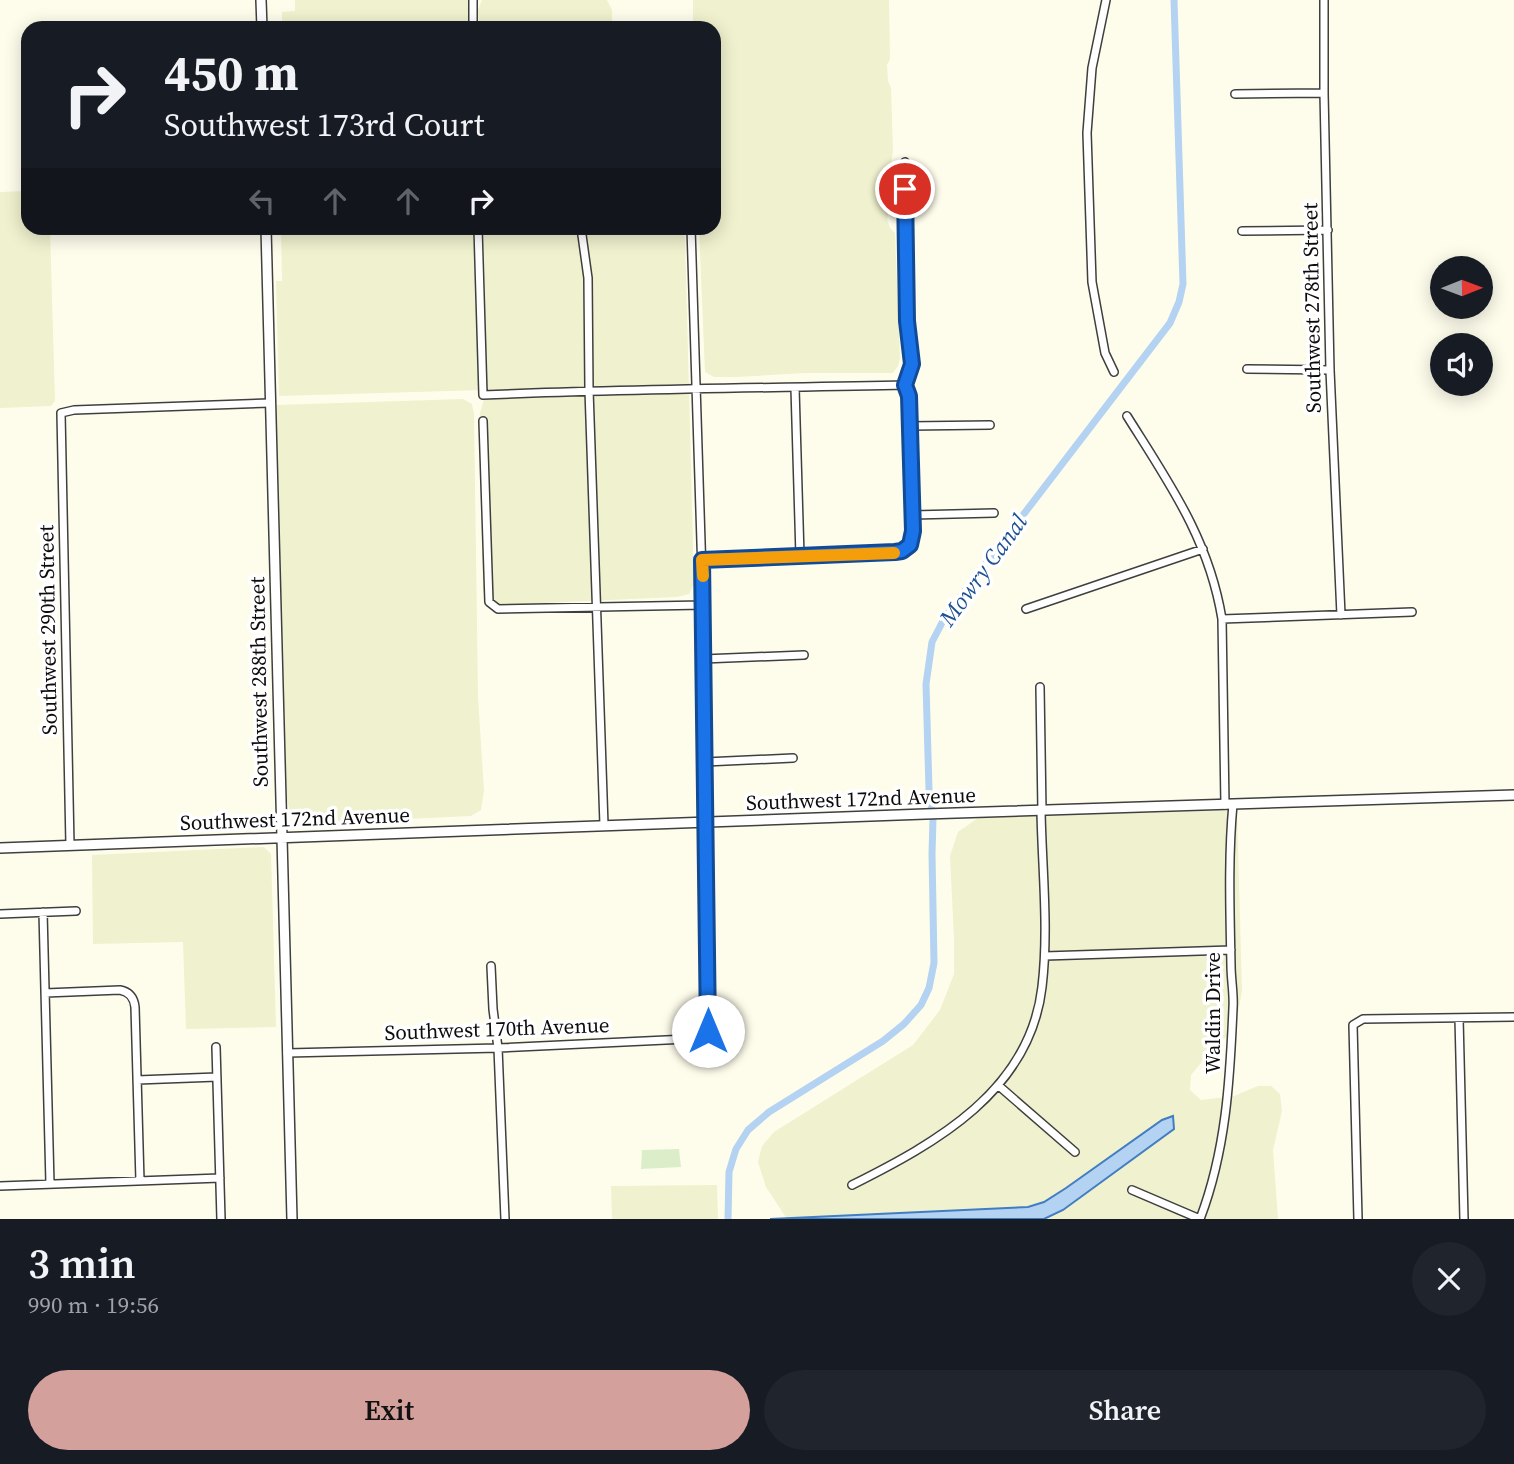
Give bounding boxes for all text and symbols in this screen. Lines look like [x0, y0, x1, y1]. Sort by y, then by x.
text: 450 m [164, 39, 299, 106]
icon: right [49, 49, 140, 140]
text: Southwest 173rd Court [164, 103, 484, 147]
pin [875, 159, 935, 219]
icon: arrive [886, 170, 924, 208]
icon: left [243, 182, 281, 220]
icon: ahead [316, 182, 354, 220]
icon: ahead [389, 182, 427, 220]
icon: right [462, 182, 500, 220]
street label: Southwest 278th Street [1295, 202, 1328, 413]
north arrow [1430, 256, 1493, 318]
map controls [1430, 256, 1493, 396]
button: sound [1430, 333, 1493, 396]
water label: Mowry Canal [931, 507, 1035, 633]
street label: Southwest 290th Street [31, 524, 64, 735]
street label: Southwest 288th Street [242, 576, 275, 787]
street label: Southwest 172nd Avenue [745, 780, 977, 817]
street label: Southwest 172nd Avenue [179, 800, 411, 837]
street label: Waldin Drive [1198, 952, 1227, 1074]
position arrow [671, 994, 745, 1068]
street label: Southwest 170th Avenue [384, 1010, 610, 1047]
text: 3 min [28, 1234, 136, 1292]
button: close [1412, 1242, 1486, 1316]
text: 990 m · 19:56 [28, 1289, 159, 1321]
button: Exit [28, 1370, 750, 1450]
button: Share [764, 1370, 1486, 1450]

